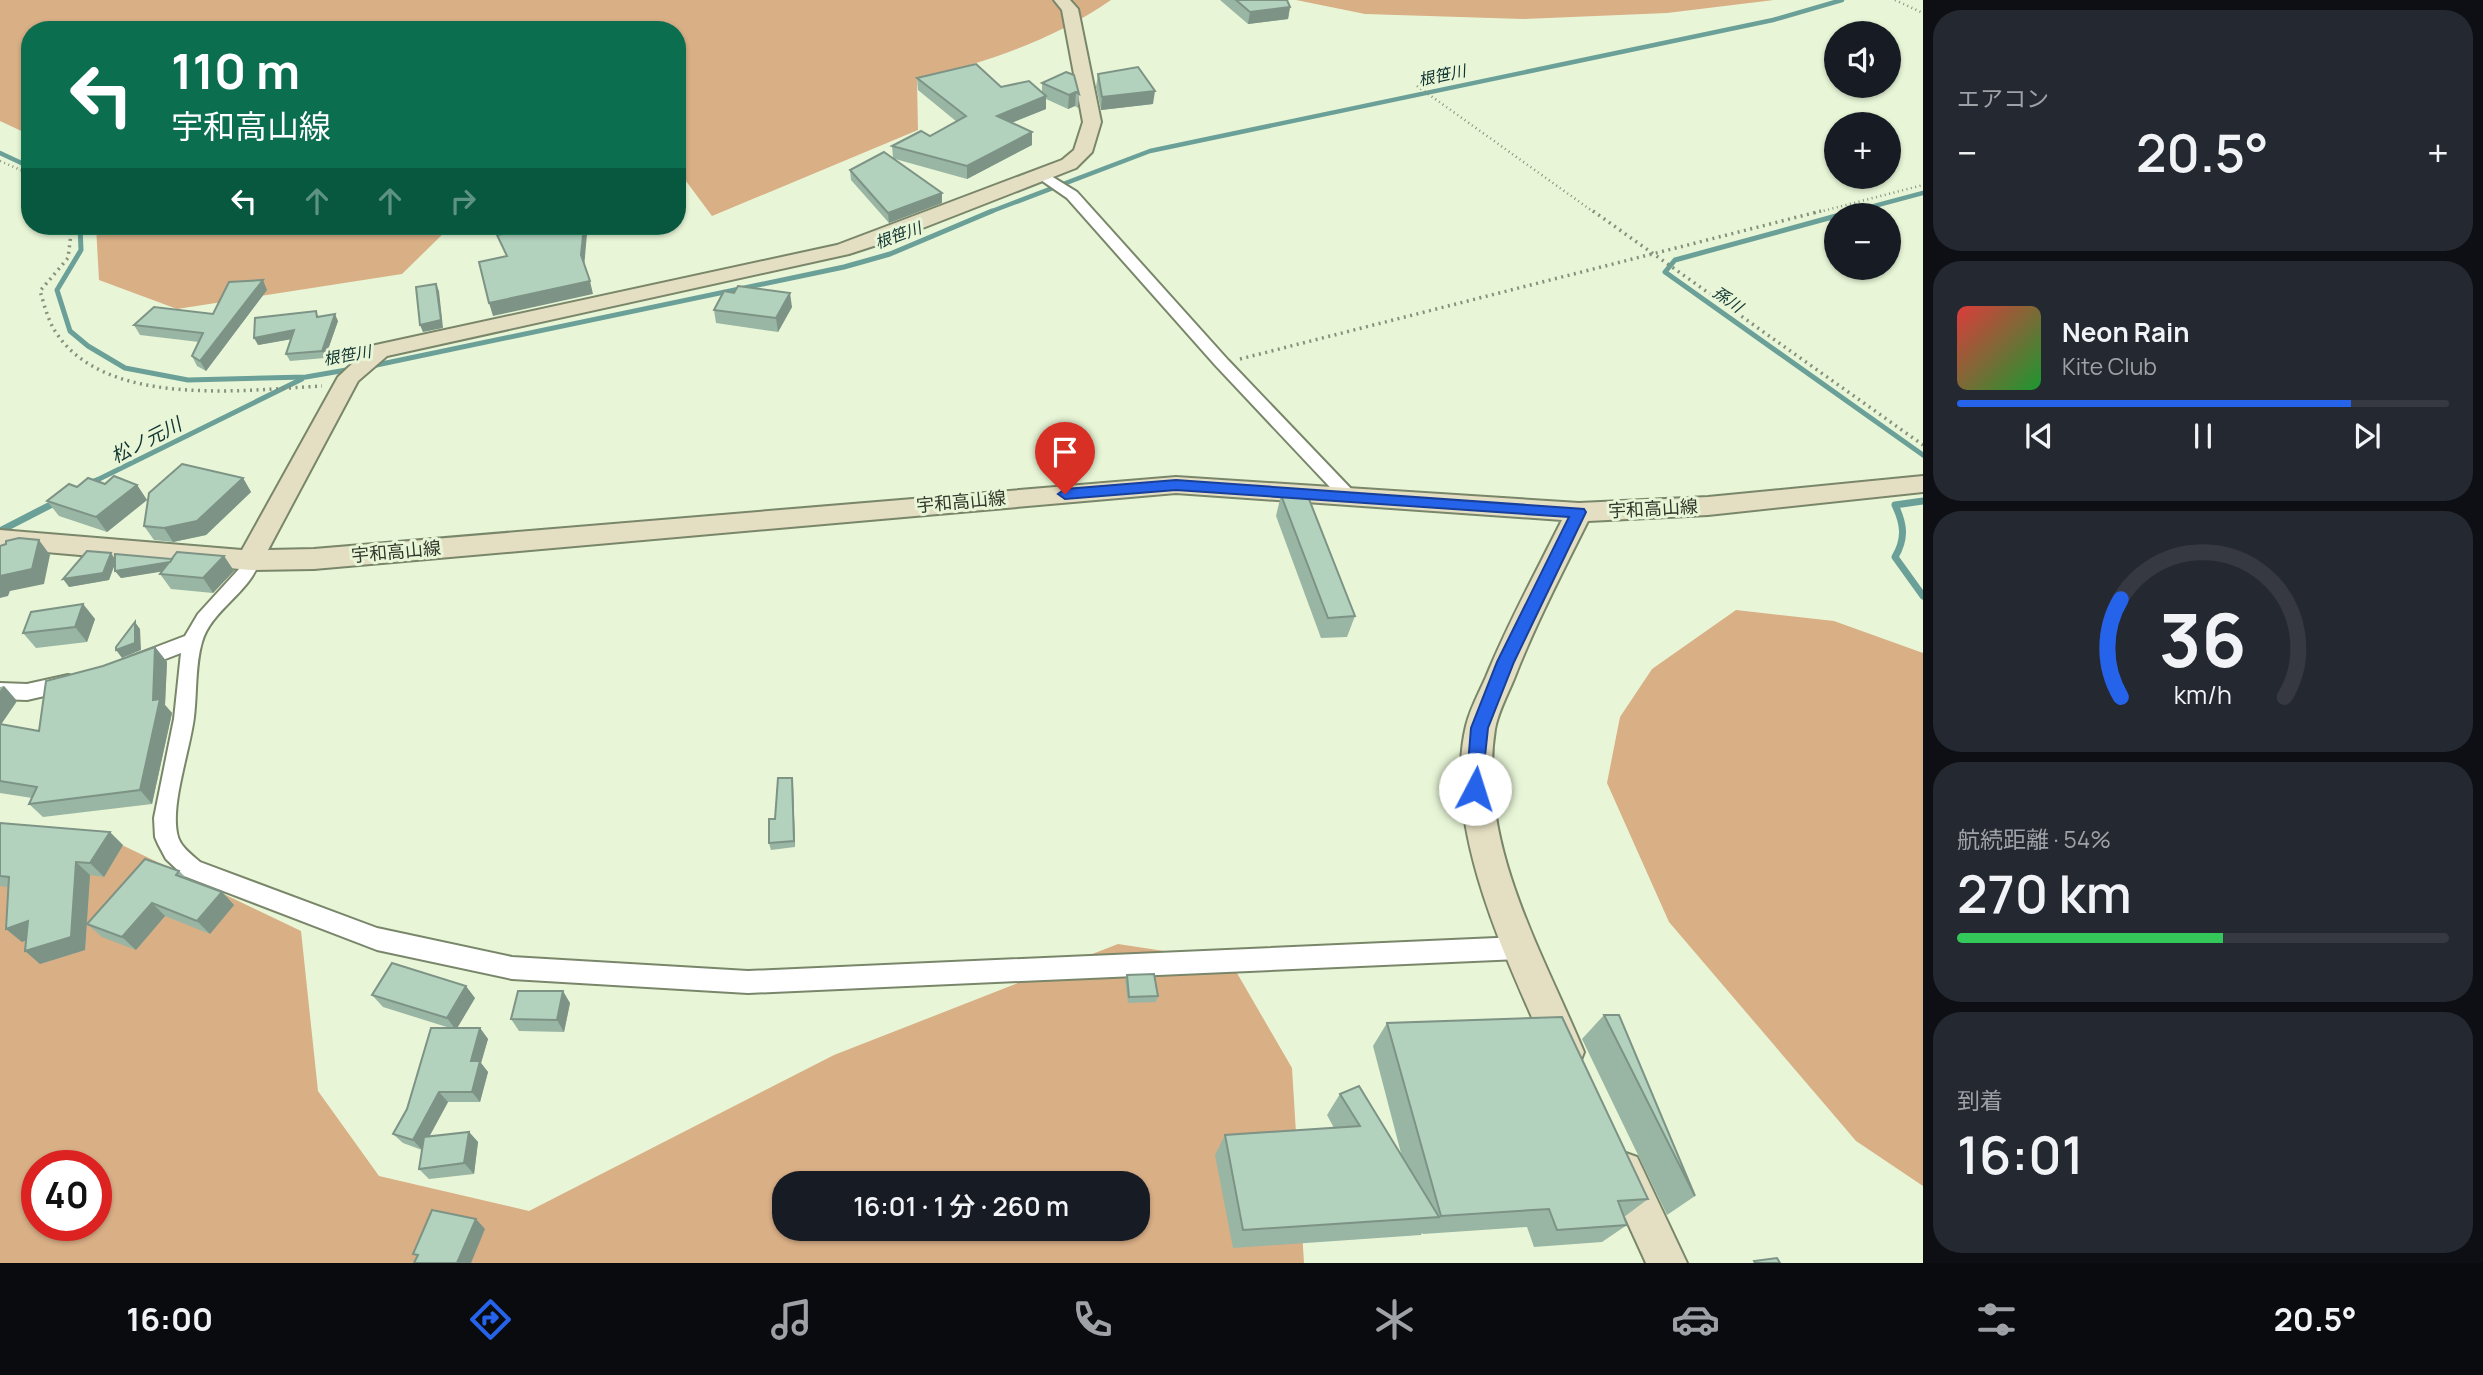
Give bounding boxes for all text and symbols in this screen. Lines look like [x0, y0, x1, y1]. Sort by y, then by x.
map controls [1824, 21, 1901, 280]
button: sound [1824, 21, 1901, 98]
text: 110 m [171, 37, 300, 104]
icon: left [56, 49, 147, 140]
water label: 根笹川 [1416, 59, 1470, 91]
text: エアコン [1957, 82, 2049, 114]
text: 宇和高山線 [171, 104, 331, 148]
button: + [1824, 112, 1901, 189]
text: 20.5° [2136, 117, 2269, 188]
text: − [1957, 126, 1978, 178]
text: + [2427, 126, 2449, 178]
icon: left [225, 182, 263, 220]
icon: ahead [298, 182, 336, 220]
icon: ahead [371, 182, 409, 220]
icon: right [444, 182, 482, 220]
button: − [1824, 203, 1901, 280]
water label: 根笹川 [872, 216, 926, 254]
water label: 孫川 [1709, 281, 1749, 318]
text: Neon Rain [2062, 314, 2190, 350]
water label: 根笹川 [321, 340, 375, 370]
text: Kite Club [2062, 350, 2157, 382]
water label: 松ノ元川 [106, 410, 188, 469]
icon: previous [2020, 417, 2058, 455]
icon: pause [2184, 417, 2222, 455]
icon: next [2348, 417, 2386, 455]
pin [1035, 422, 1095, 494]
icon: arrive [1046, 433, 1084, 471]
street label: 宇和高山線 [915, 485, 1007, 517]
street label: 宇和高山線 [1607, 494, 1699, 522]
street label: 宇和高山線 [350, 535, 442, 567]
text: 36 [2159, 590, 2247, 690]
text: km/h [2174, 677, 2232, 712]
position arrow [1438, 752, 1512, 826]
text: 航続距離 · 54% [1957, 823, 2111, 855]
text: 270 km [1957, 858, 2132, 929]
text: 到着 [1957, 1084, 2003, 1116]
text: 16:01 [1957, 1119, 2084, 1190]
speed limit sign: 40 [21, 1150, 112, 1241]
text: 16:01 · 1 分 · 260 m [853, 1188, 1069, 1224]
icon: directions [466, 1295, 515, 1344]
icon: music [767, 1295, 816, 1344]
icon: phone [1068, 1295, 1117, 1344]
icon: climate [1370, 1295, 1419, 1344]
icon: car [1671, 1295, 1720, 1344]
icon: filters [1972, 1295, 2021, 1344]
text: 16:00 [126, 1297, 213, 1341]
text: 20.5° [2274, 1297, 2357, 1341]

